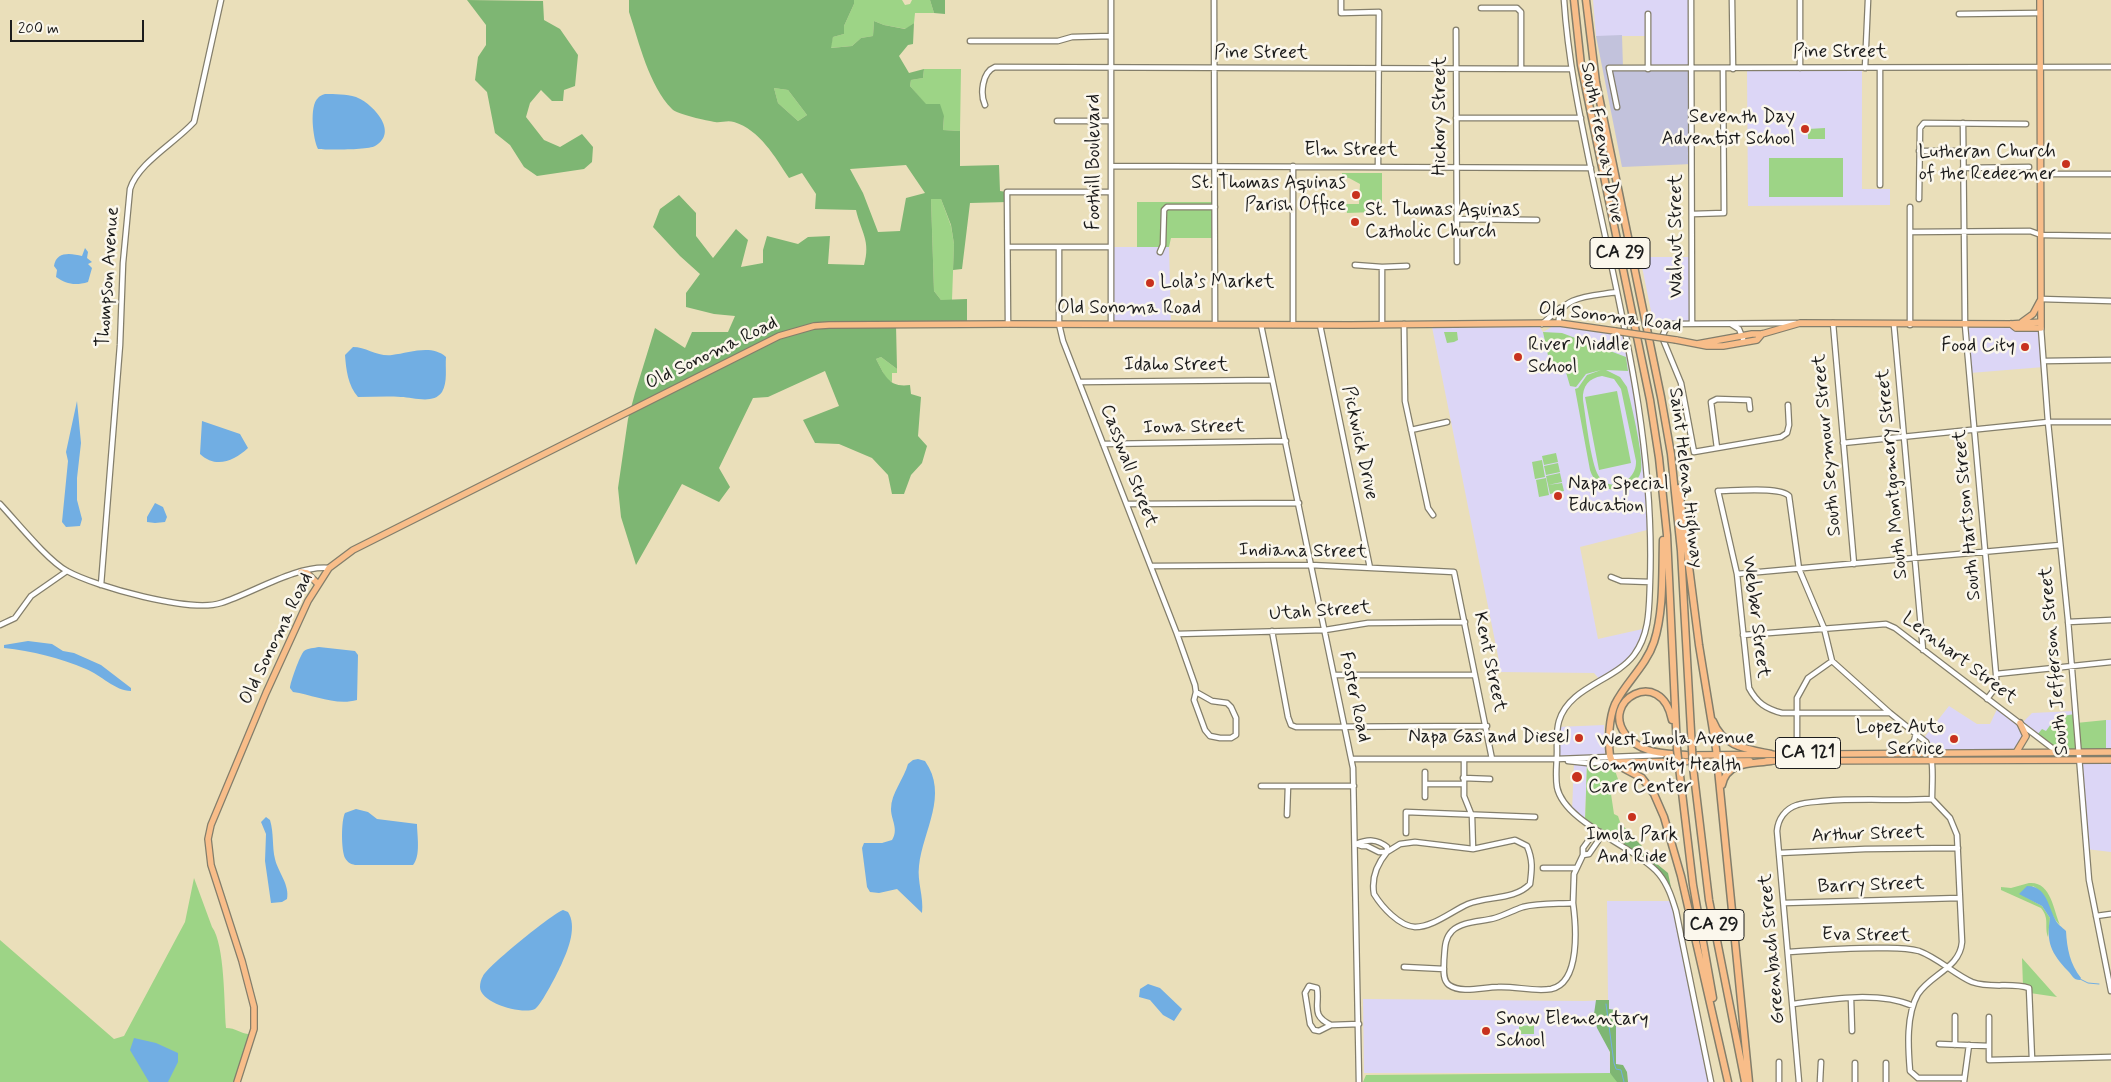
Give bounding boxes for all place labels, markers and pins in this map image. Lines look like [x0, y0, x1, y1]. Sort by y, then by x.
place label: Seventh Day Adventist School [1662, 107, 1795, 151]
marker: Seventh Day Adventist School [1799, 123, 1811, 135]
place label: Lutheran Church of the Redeemer [1918, 142, 2056, 186]
marker: Lutheran Church of the Redeemer [2060, 158, 2072, 170]
place label: St. Thomas Aquinas Parish Office [1191, 173, 1346, 217]
marker: St. Thomas Aquinas Parish Office [1350, 189, 1362, 201]
place label: St. Thomas Aquinas Catholic Church [1365, 200, 1520, 244]
marker: St. Thomas Aquinas Catholic Church [1349, 216, 1361, 228]
place label: Lola’s Market [1160, 272, 1274, 294]
marker: Lola’s Market [1144, 277, 1156, 289]
place label: River Middle School [1528, 335, 1629, 379]
place label: Food City [1941, 336, 2015, 358]
marker: Food City [2019, 341, 2031, 353]
marker: River Middle School [1512, 351, 1524, 363]
place label: Napa Special Education [1568, 474, 1669, 518]
marker: Napa Special Education [1552, 490, 1564, 502]
place label: Lopez Auto Service [1856, 717, 1944, 761]
place label: Napa Gas and Diesel [1408, 727, 1569, 749]
marker: Napa Gas and Diesel [1573, 732, 1585, 744]
marker: Lopez Auto Service [1948, 733, 1960, 745]
place label: Community Health Care Center [1588, 755, 1741, 799]
marker: Community Health Care Center [1570, 770, 1584, 784]
marker: Imola Park And Ride [1626, 811, 1638, 823]
place label: Imola Park And Ride [1586, 825, 1678, 869]
place label: Snow Elementary School [1496, 1009, 1648, 1053]
marker: Snow Elementary School [1480, 1025, 1492, 1037]

